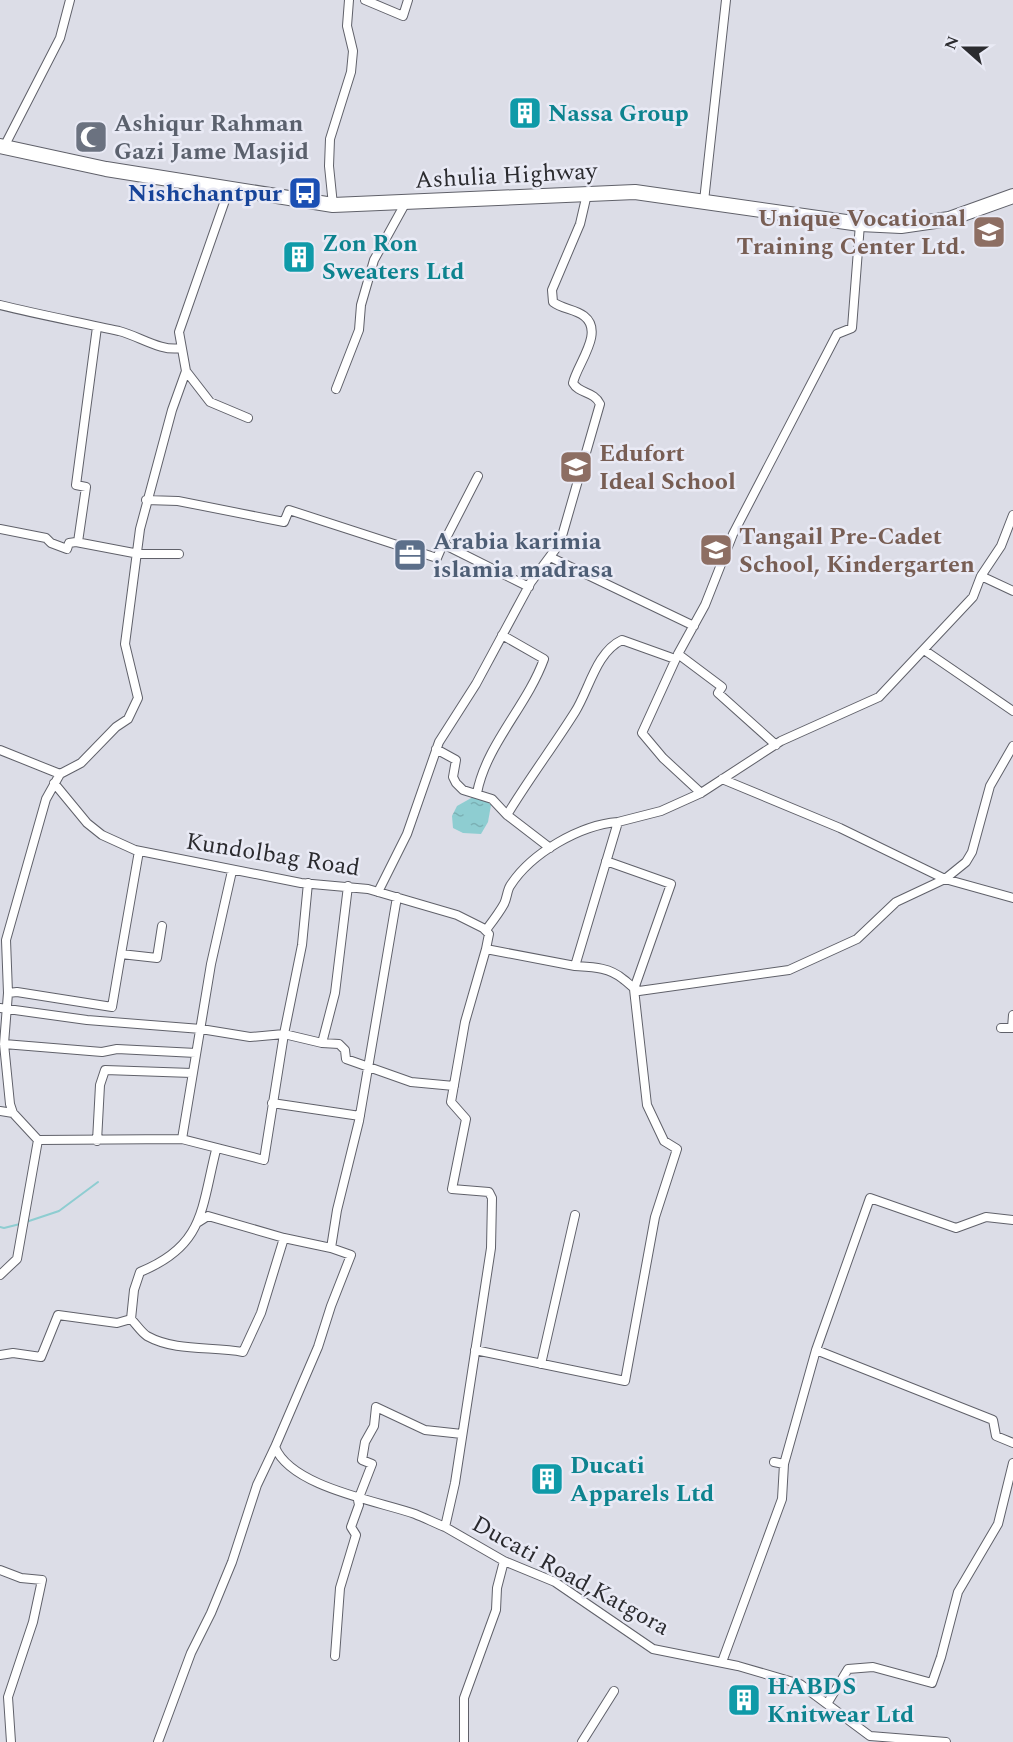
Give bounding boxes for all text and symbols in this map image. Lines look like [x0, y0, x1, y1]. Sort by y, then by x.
north arrow [935, 18, 995, 78]
text: N [938, 33, 965, 53]
building icon: Nassa Group [507, 95, 543, 131]
place label: Nassa Group [548, 96, 689, 132]
place label: Ashiqur Rahman Gazi Jame Masjid [114, 106, 309, 170]
mosque icon: Ashiqur Rahman Gazi Jame Masjid [73, 119, 109, 155]
street label: Ashulia Highway [414, 153, 600, 199]
bus stop icon: Nishchantpur [287, 175, 323, 211]
place label: Nishchantpur [128, 176, 283, 212]
place label: Unique Vocational Training Center Ltd. [736, 201, 966, 265]
school or university icon: Unique Vocational Training Center Ltd. [971, 214, 1007, 250]
place label: Zon Ron Sweaters Ltd [322, 226, 464, 290]
building icon: Zon Ron Sweaters Ltd [281, 239, 317, 275]
place label: Edufort Ideal School [599, 436, 736, 500]
school or university icon: Edufort Ideal School [558, 449, 594, 485]
place label: Tangail Pre-Cadet School, Kindergarten [739, 519, 975, 583]
place label: Arabia karimia islamia madrasa [433, 524, 614, 588]
school or university icon: Tangail Pre-Cadet School, Kindergarten [698, 532, 734, 568]
office icon: Arabia karimia islamia madrasa [392, 537, 428, 573]
street label: Kundolbag Road [183, 823, 362, 887]
place label: Ducati Apparels Ltd [570, 1448, 714, 1512]
building icon: Ducati Apparels Ltd [529, 1461, 565, 1497]
street label: Ducati Road,Katgora [465, 1506, 676, 1645]
place label: HABDS Knitwear Ltd [767, 1669, 914, 1733]
building icon: HABDS Knitwear Ltd [726, 1682, 762, 1718]

